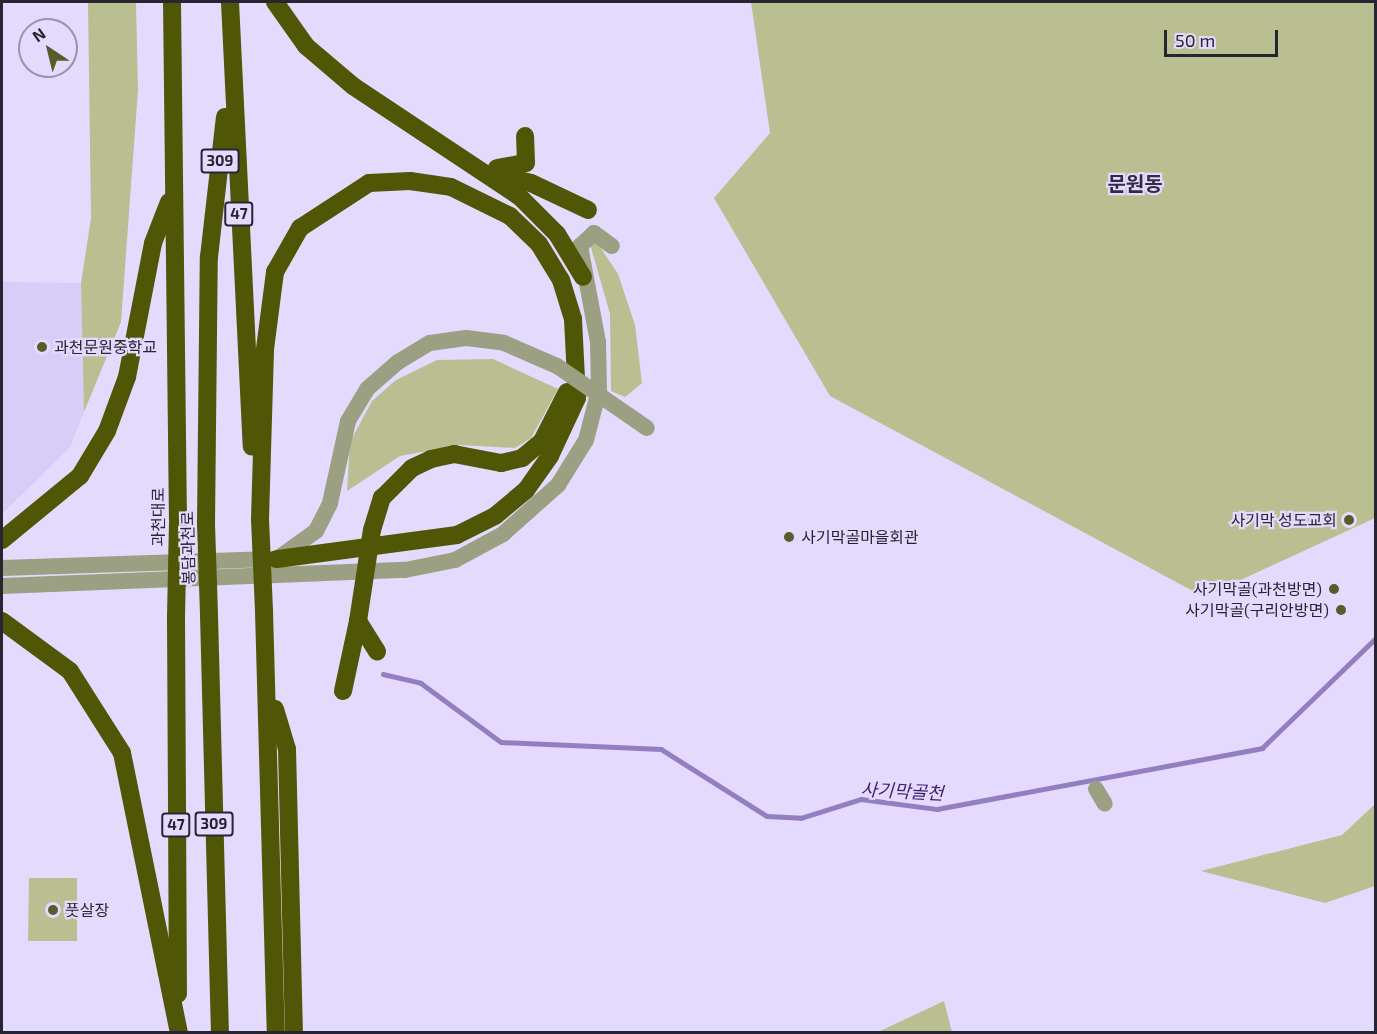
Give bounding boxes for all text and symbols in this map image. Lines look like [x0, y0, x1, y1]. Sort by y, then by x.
north arrow [18, 18, 78, 78]
scale bar [1167, 18, 1281, 56]
text: N [28, 23, 49, 46]
text: 50 m [1175, 29, 1215, 51]
road number: 309 [200, 149, 240, 173]
district label: 문원동 [1107, 171, 1163, 195]
road number: 47 [224, 202, 254, 226]
place label: 과천문원중학교 [54, 337, 157, 357]
marker: 과천문원중학교 [35, 340, 49, 354]
street label: 과천대로 [148, 488, 168, 546]
place label: 사기막 성도교회 [1230, 510, 1337, 530]
street label: 봉담과천로 [178, 511, 198, 585]
marker: 사기막 성도교회 [1342, 513, 1356, 527]
place label: 사기막골마을회관 [801, 527, 919, 547]
marker: 사기막골마을회관 [782, 530, 796, 544]
place label: 사기막골(과천방면) [1193, 579, 1322, 599]
marker: 사기막골(과천방면) [1327, 582, 1341, 596]
place label: 사기막골(구리안방면) [1185, 600, 1329, 620]
marker: 사기막골(구리안방면) [1334, 603, 1348, 617]
water label: 사기막골천 [860, 778, 944, 804]
road number: 309 [194, 812, 234, 836]
road number: 47 [161, 813, 191, 837]
place label: 풋살장 [65, 900, 109, 920]
marker: 풋살장 [46, 903, 60, 917]

